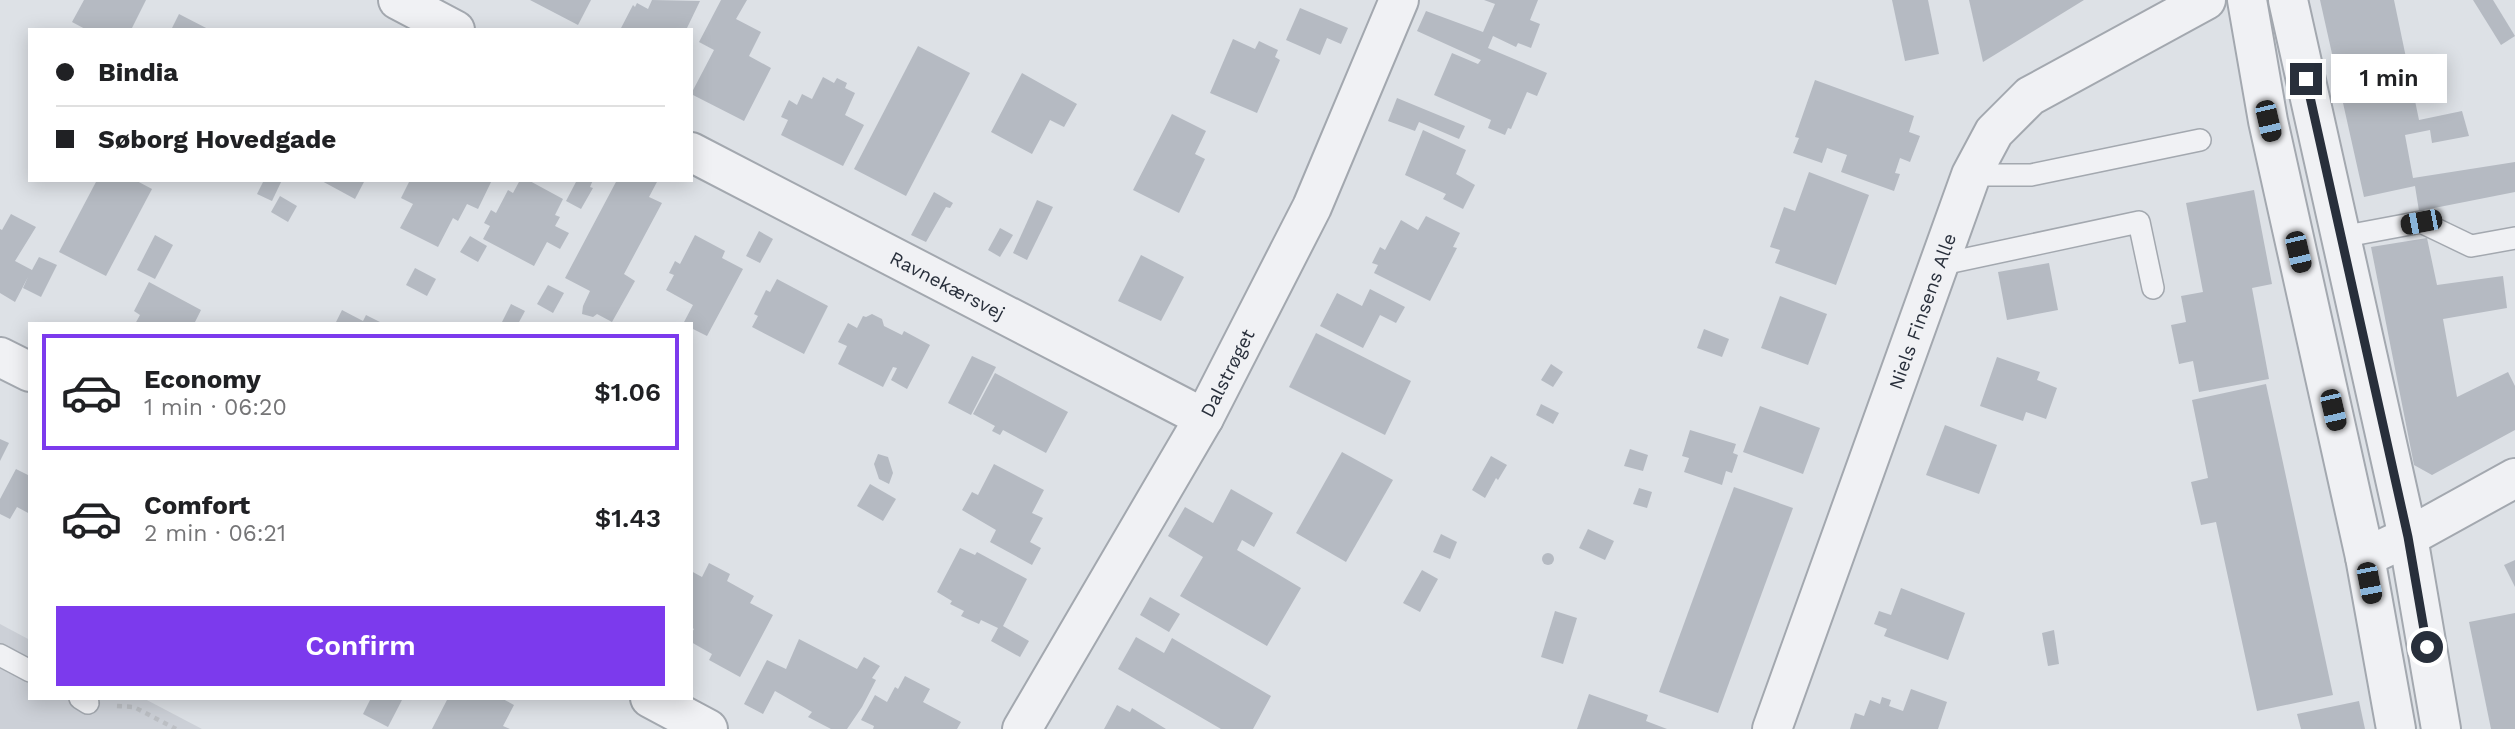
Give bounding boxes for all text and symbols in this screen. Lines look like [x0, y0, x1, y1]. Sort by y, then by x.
callout: 1 min [2330, 55, 2446, 104]
text: Bindia [98, 57, 178, 87]
route end [2290, 63, 2322, 95]
text: 1 min [2359, 65, 2419, 92]
car [2254, 98, 2283, 144]
text: Søborg Hovedgade [98, 124, 336, 154]
car [2399, 208, 2444, 236]
car [2284, 229, 2313, 275]
street label: Niels Finsens Alle [1883, 230, 1961, 392]
street label: Ravnekærsvej [886, 246, 1009, 324]
street label: Dalstrøget [1195, 325, 1259, 421]
icon: car [60, 361, 123, 424]
text: Economy [144, 364, 261, 394]
text: $1.06 [594, 377, 661, 407]
car [2319, 387, 2348, 433]
text: 1 min · 06:20 [144, 394, 287, 421]
icon: car [60, 487, 123, 550]
text: Comfort [144, 490, 250, 520]
text: $1.43 [595, 503, 661, 533]
text: 2 min · 06:21 [144, 520, 286, 547]
car [2355, 560, 2384, 606]
button: Confirm [56, 606, 665, 686]
route start [2411, 631, 2443, 663]

